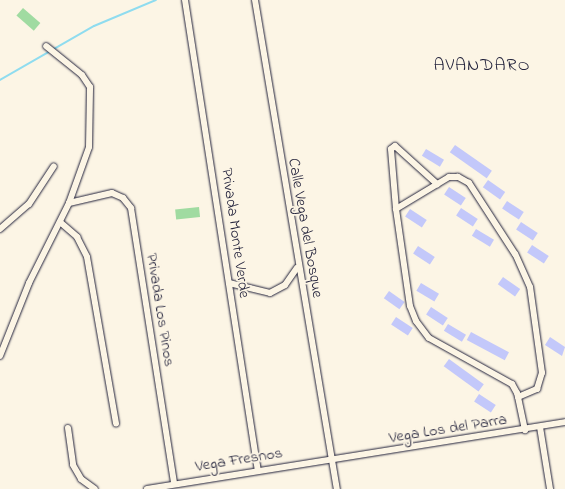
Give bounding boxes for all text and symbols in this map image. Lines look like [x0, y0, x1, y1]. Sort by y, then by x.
district label: AVANDARO [433, 55, 531, 77]
street label: Calle Vega del Bosque [283, 157, 327, 299]
street label: Privada Monte Verde [216, 167, 254, 299]
street label: Privada Los Pinos [142, 252, 178, 368]
street label: Vega Los del Parra [388, 410, 508, 448]
street label: Vega Fresnos [194, 444, 284, 476]

